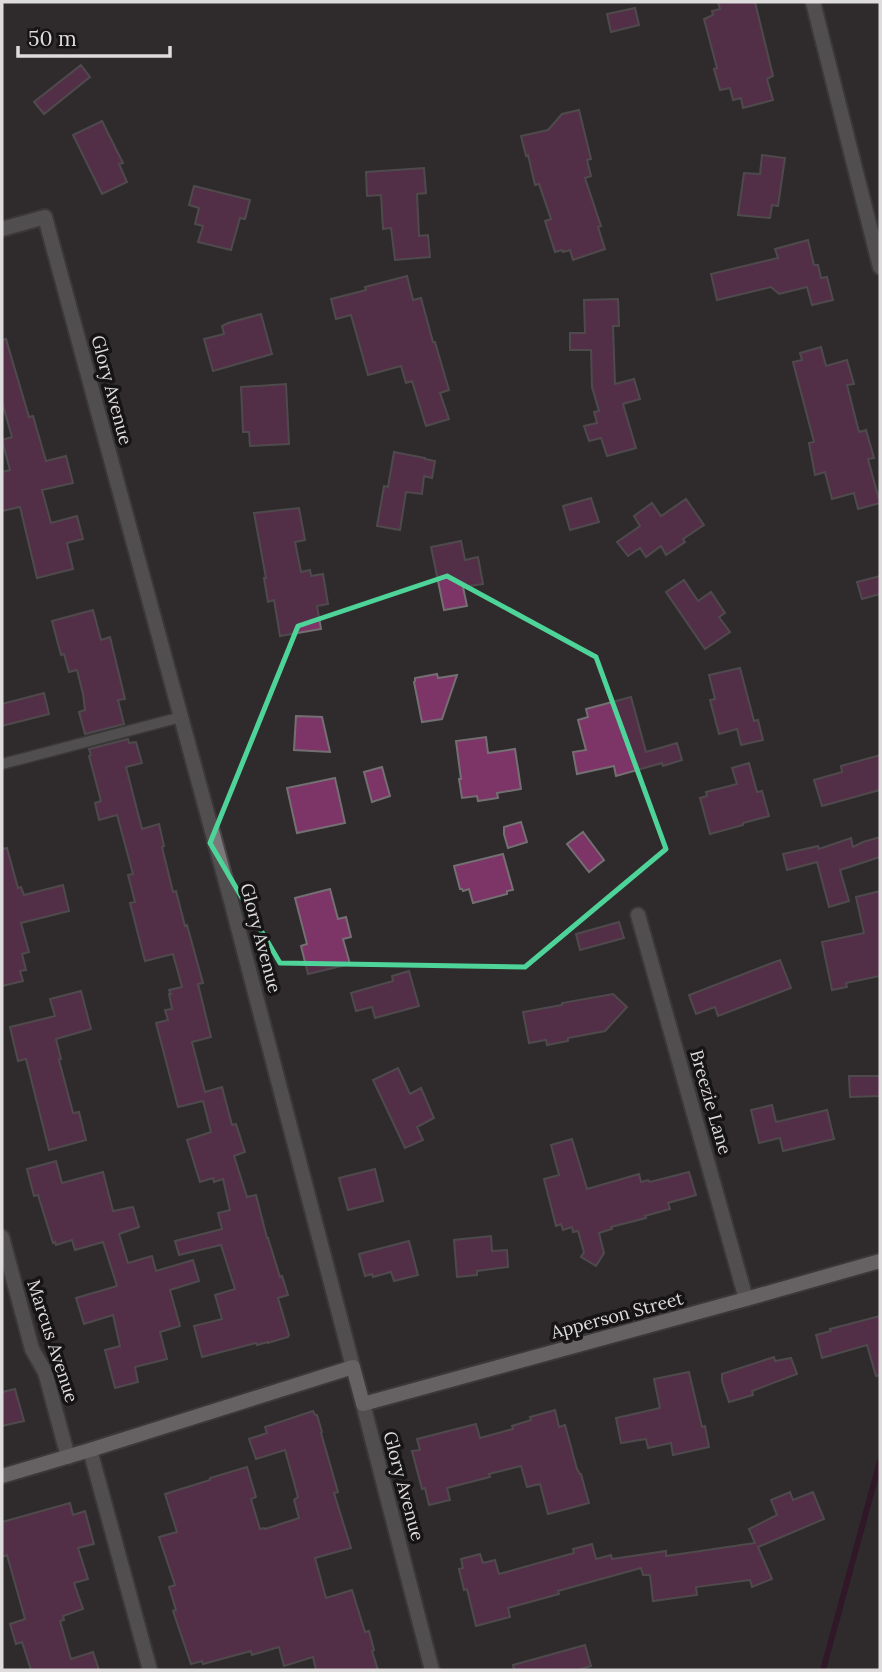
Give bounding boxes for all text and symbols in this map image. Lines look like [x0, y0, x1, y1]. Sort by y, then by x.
scale bar [18, 14, 170, 58]
text: 50 m [28, 25, 77, 52]
street label: Glory Avenue [86, 333, 138, 448]
street label: Glory Avenue [235, 881, 287, 996]
street label: Breezie Lane [685, 1047, 737, 1157]
street label: Marcus Avenue [22, 1277, 84, 1406]
street label: Apperson Street [547, 1286, 686, 1344]
street label: Glory Avenue [378, 1429, 430, 1544]

